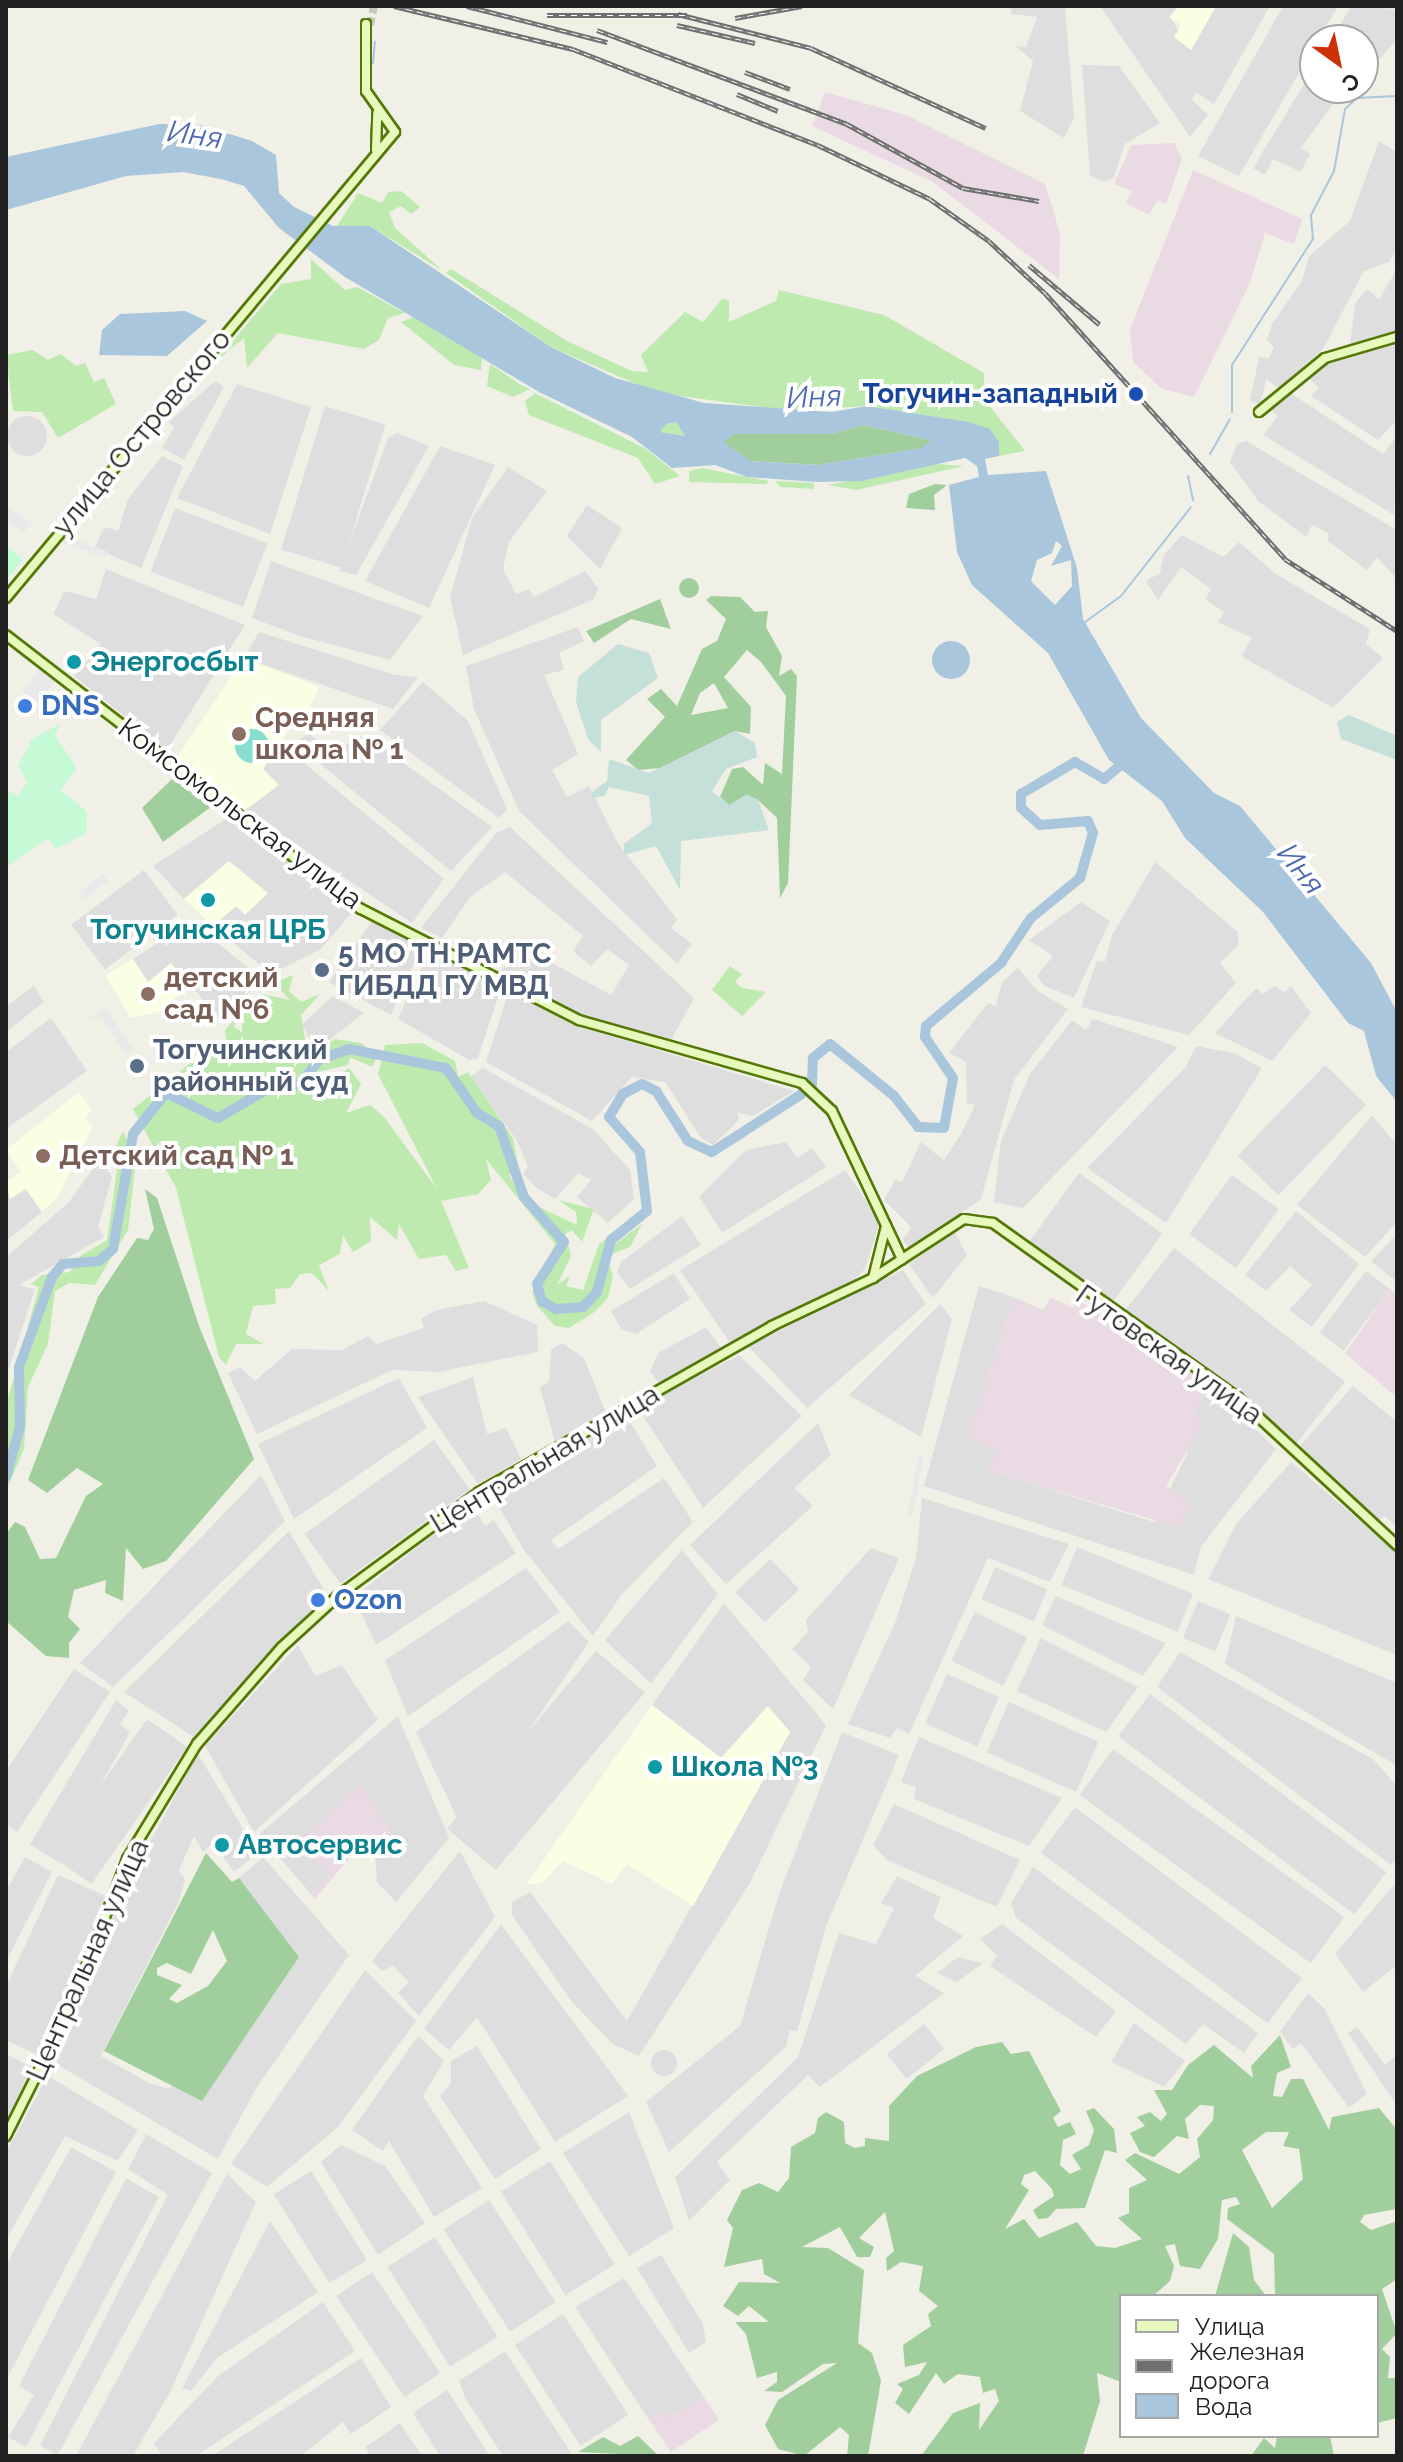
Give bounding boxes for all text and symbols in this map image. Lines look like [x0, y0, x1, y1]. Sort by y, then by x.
north arrow [1299, 24, 1379, 104]
text: С [1338, 67, 1364, 97]
water label: Иня [165, 113, 225, 157]
street label: улица Островского [46, 323, 238, 543]
place label: Тогучин-западный [863, 377, 1118, 411]
water label: Иня [785, 378, 843, 416]
marker: Тогучин-западный [1125, 383, 1147, 405]
place label: Энергосбыт [90, 645, 258, 679]
marker: Энергосбыт [65, 653, 83, 671]
place label: DNS [41, 689, 100, 723]
marker: DNS [16, 697, 34, 715]
place label: Средняя школа № 1 [255, 701, 404, 767]
street label: Комсомольская улица [111, 711, 369, 917]
marker: Средняя школа № 1 [230, 725, 248, 743]
water label: Иня [1270, 836, 1332, 902]
marker: Тогучинская ЦРБ [199, 891, 217, 909]
place label: Тогучинская ЦРБ [90, 913, 326, 947]
place label: 5 МО ТН РАМТС ГИБДД ГУ МВД [338, 937, 552, 1003]
place label: детский сад №6 [164, 961, 278, 1027]
marker: 5 МО ТН РАМТС ГИБДД ГУ МВД [313, 961, 331, 979]
marker: детский сад №6 [139, 985, 157, 1003]
place label: Тогучинский районный суд [153, 1033, 348, 1099]
marker: Тогучинский районный суд [128, 1057, 146, 1075]
place label: Детский сад № 1 [59, 1139, 294, 1173]
marker: Детский сад № 1 [34, 1147, 52, 1165]
street label: Гутовская улица [1069, 1278, 1269, 1432]
street label: Центральная улица [424, 1377, 666, 1541]
place label: Ozon [334, 1583, 403, 1617]
marker: Ozon [309, 1591, 327, 1609]
place label: Школа №3 [671, 1750, 818, 1784]
marker: Школа №3 [646, 1758, 664, 1776]
place label: Автосервис [238, 1828, 403, 1862]
street label: Центральная улица [20, 1834, 156, 2086]
marker: Автосервис [213, 1836, 231, 1854]
legend [1119, 2294, 1379, 2438]
text: Улица [1195, 2312, 1265, 2341]
text: Железная дорога [1189, 2337, 1305, 2395]
text: Вода [1195, 2392, 1252, 2421]

